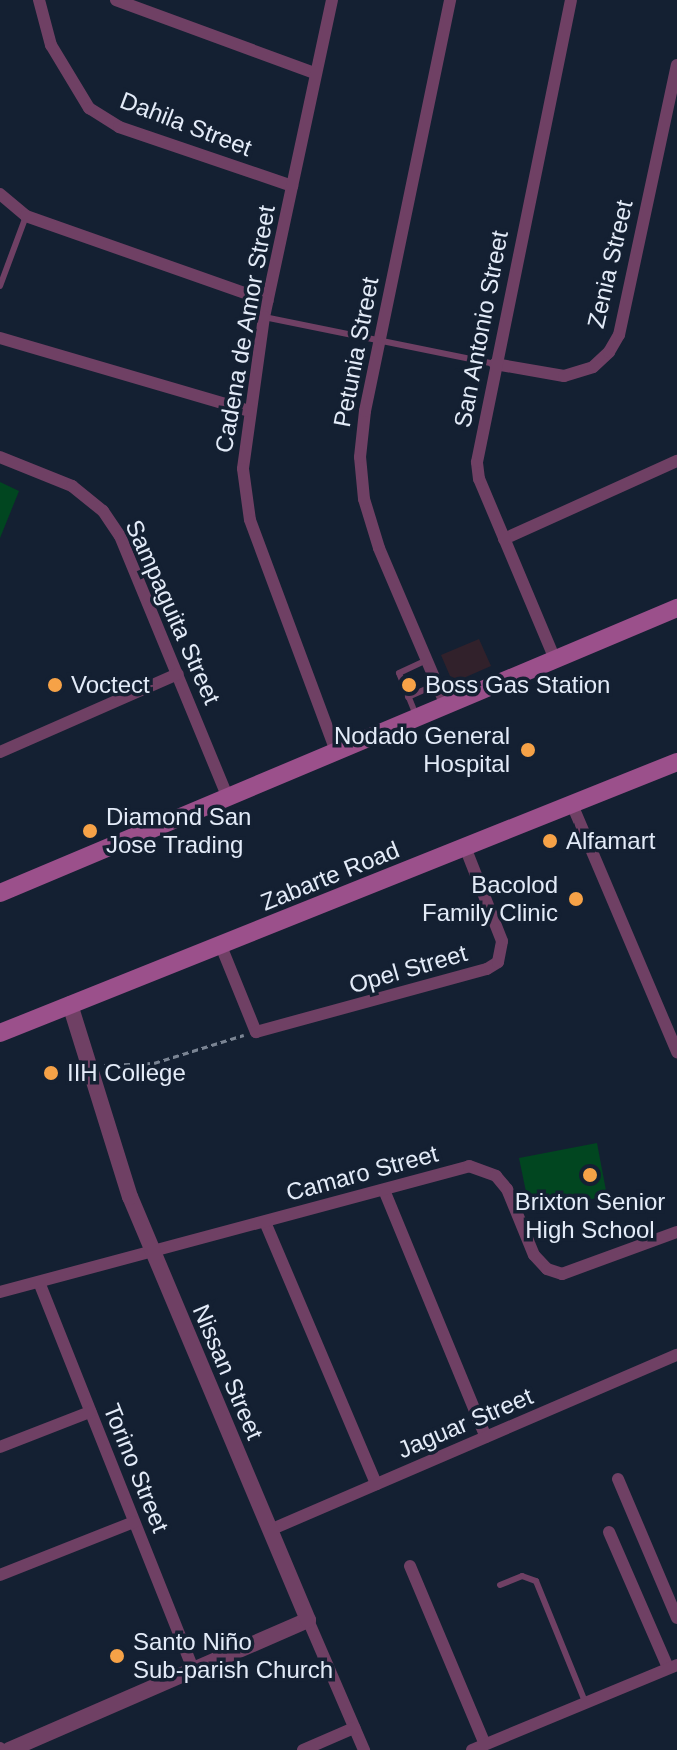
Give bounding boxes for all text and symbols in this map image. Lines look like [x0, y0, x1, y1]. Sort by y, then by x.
street label: Dahila Street [116, 86, 256, 162]
street label: Zenia Street [581, 197, 639, 331]
street label: Cadena de Amor Street [209, 202, 281, 456]
street label: San Antonio Street [448, 227, 514, 431]
street label: Petunia Street [327, 275, 385, 429]
street label: Sampaguita Street [119, 515, 227, 709]
place label: Voctect [71, 671, 150, 699]
place label: Boss Gas Station [425, 671, 610, 699]
marker: Voctect [46, 676, 64, 694]
marker: Boss Gas Station [400, 676, 418, 694]
place label: Nodado General Hospital [334, 722, 510, 778]
marker: Nodado General Hospital [517, 739, 539, 761]
place label: Diamond San Jose Trading [106, 803, 251, 859]
marker: Diamond San Jose Trading [81, 822, 99, 840]
place label: Alfamart [566, 827, 655, 855]
marker: Alfamart [541, 832, 559, 850]
street label: Zabarte Road [257, 835, 403, 917]
place label: Bacolod Family Clinic [422, 871, 558, 927]
marker: Bacolod Family Clinic [565, 888, 587, 910]
street label: Opel Street [346, 938, 470, 1000]
place label: IIH College [67, 1059, 186, 1087]
marker: IIH College [42, 1064, 60, 1082]
street label: Camaro Street [283, 1139, 441, 1207]
marker: Brixton Senior High School [581, 1166, 599, 1184]
place label: Brixton Senior High School [515, 1188, 665, 1244]
street label: Nissan Street [187, 1300, 269, 1444]
street label: Jaguar Street [393, 1382, 537, 1464]
street label: Torino Street [97, 1400, 175, 1536]
place label: Santo Niño Sub-parish Church [133, 1628, 333, 1684]
marker: Santo Niño Sub-parish Church [108, 1647, 126, 1665]

